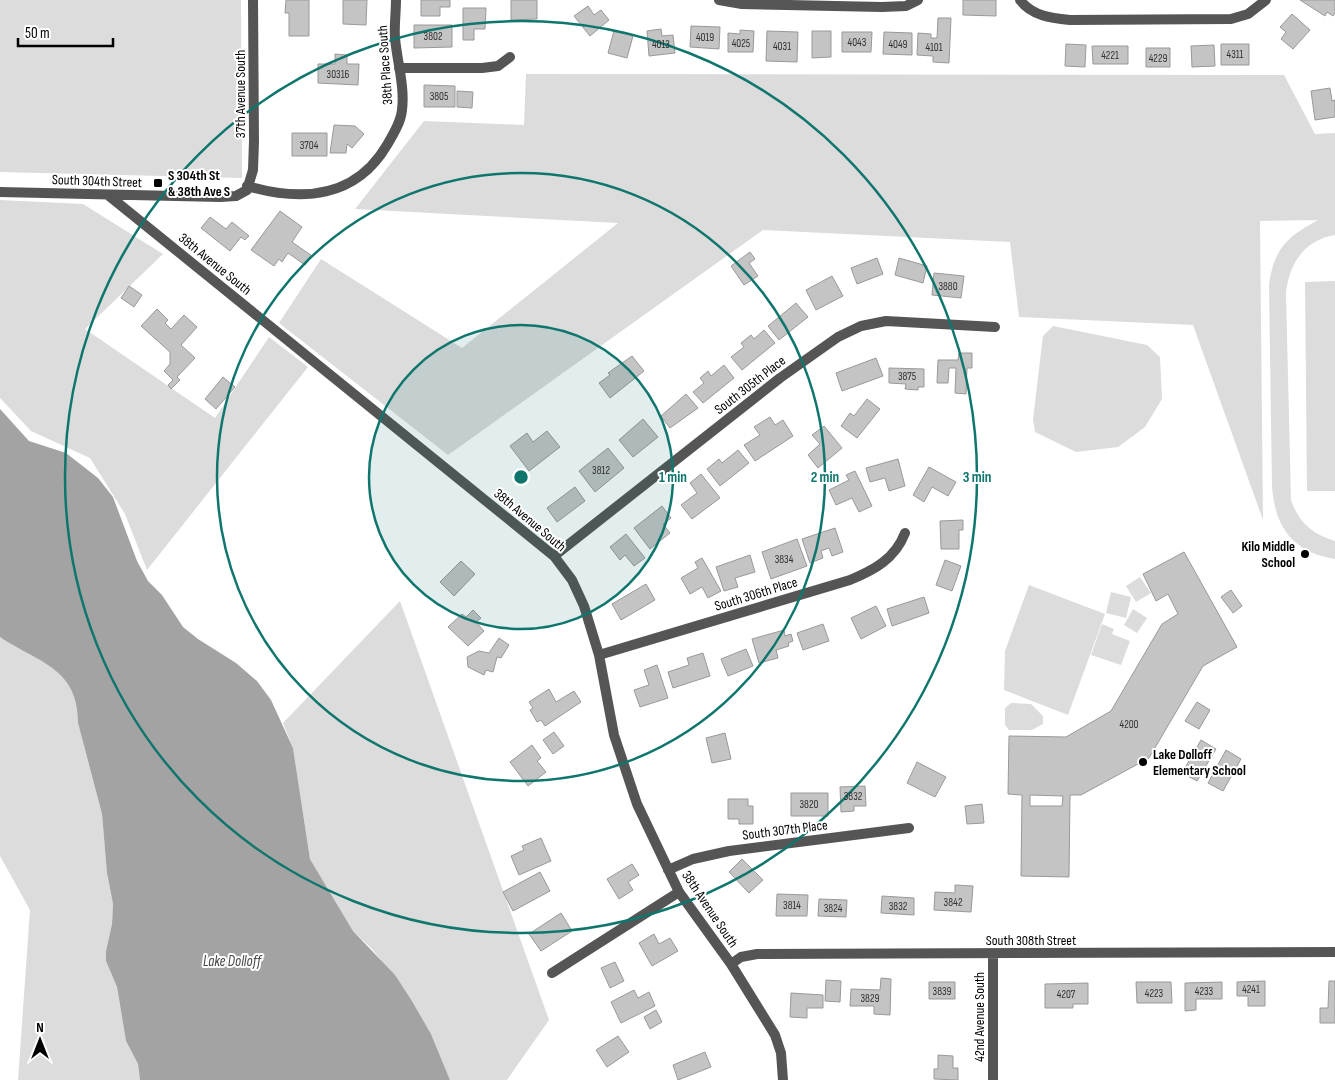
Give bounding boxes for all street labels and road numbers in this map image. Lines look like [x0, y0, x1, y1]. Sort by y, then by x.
street label: 38th Place South [374, 25, 396, 105]
street label: 37th Avenue South [232, 50, 249, 138]
street label: South 304th Street [52, 171, 142, 191]
street label: 38th Avenue South [175, 229, 255, 299]
street label: South 305th Place [711, 352, 789, 418]
street label: 38th Avenue South [491, 485, 570, 555]
street label: South 306th Place [712, 573, 800, 615]
street label: South 307th Place [742, 816, 828, 844]
street label: 38th Avenue South [678, 867, 742, 951]
street label: South 308th Street [986, 932, 1076, 949]
street label: 42nd Avenue South [971, 972, 988, 1062]

